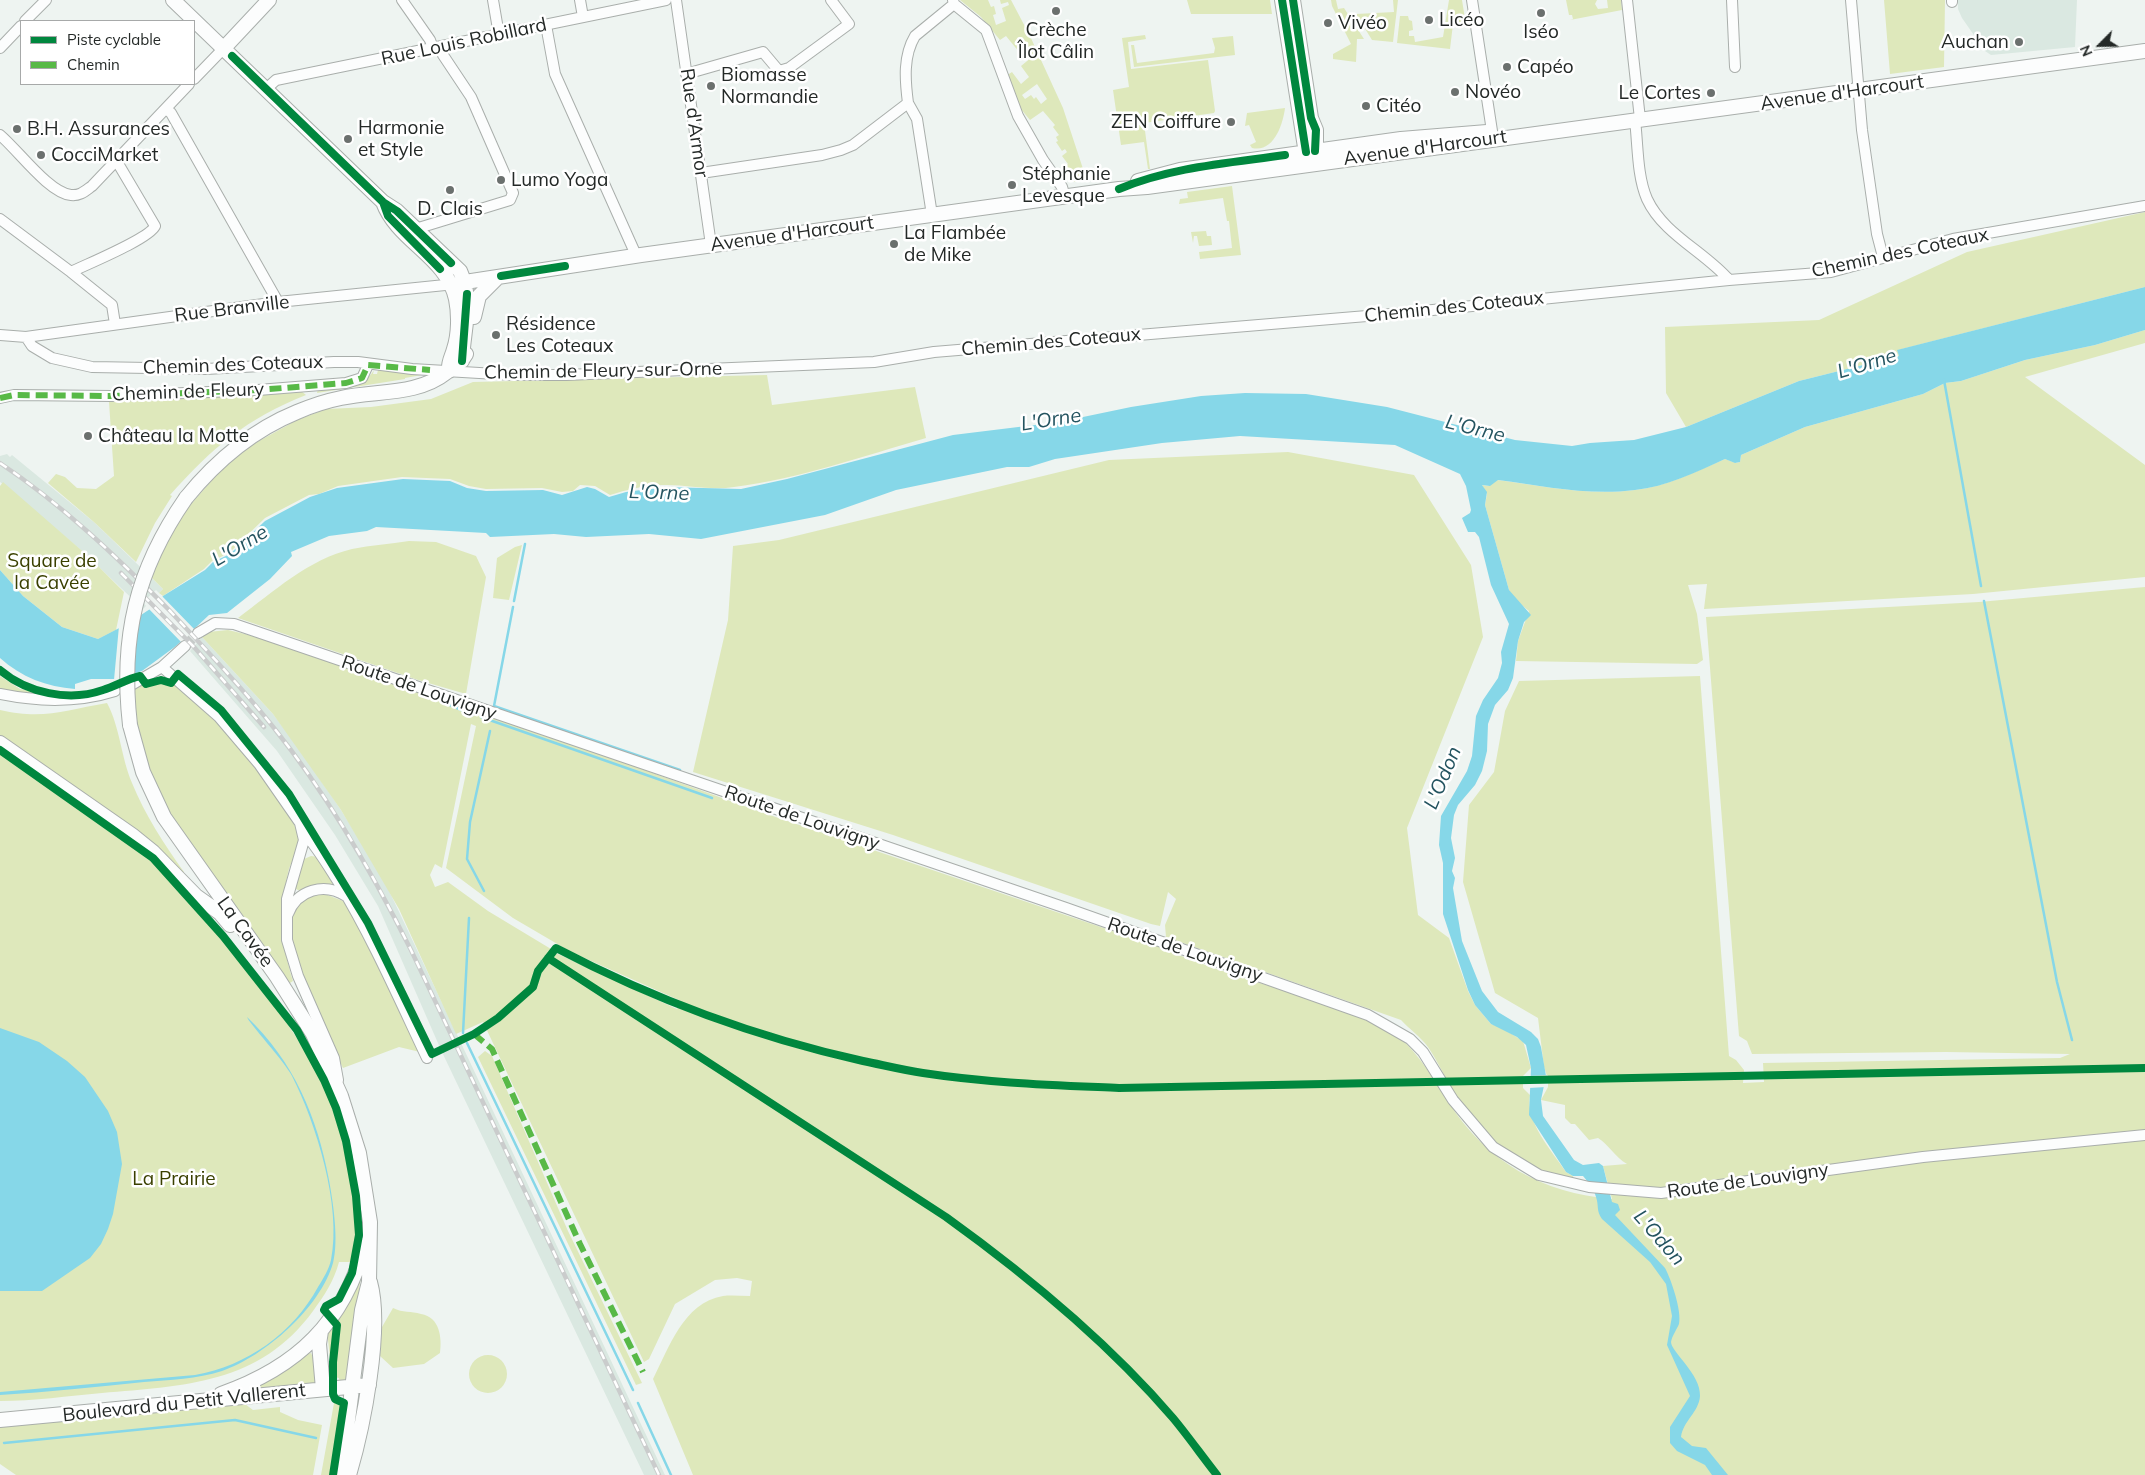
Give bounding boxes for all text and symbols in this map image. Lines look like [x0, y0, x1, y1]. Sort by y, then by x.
marker: Crèche Îlot Câlin [1050, 5, 1062, 17]
marker: Iséo [1535, 7, 1547, 19]
place label: Licéo [1439, 9, 1484, 31]
place label: Vivéo [1338, 12, 1387, 34]
street label: Rue Louis Robillard [379, 13, 549, 71]
marker: Licéo [1423, 14, 1435, 26]
marker: Vivéo [1322, 17, 1334, 29]
place label: Crèche Îlot Câlin [1018, 19, 1094, 63]
legend [20, 20, 195, 85]
north arrow [2075, 20, 2125, 70]
place label: Iséo [1523, 21, 1559, 43]
text: Piste cyclable [67, 30, 161, 49]
place label: Auchan [1941, 31, 2009, 53]
marker: Auchan [2013, 36, 2025, 48]
text: N [2076, 42, 2097, 59]
text: Chemin [67, 55, 120, 74]
place label: Capéo [1517, 56, 1574, 78]
marker: Capéo [1501, 61, 1513, 73]
place label: Biomasse Normandie [721, 64, 818, 108]
street label: Rue d'Armor [675, 67, 713, 179]
street label: Avenue d'Harcourt [1759, 70, 1925, 116]
marker: Biomasse Normandie [705, 80, 717, 92]
place label: Novéo [1465, 81, 1521, 103]
place label: Le Cortes [1619, 82, 1701, 104]
marker: Novéo [1449, 86, 1461, 98]
marker: Le Cortes [1705, 87, 1717, 99]
place label: Citéo [1376, 95, 1421, 117]
marker: Citéo [1360, 100, 1372, 112]
place label: ZEN Coiffure [1111, 111, 1221, 133]
marker: ZEN Coiffure [1225, 116, 1237, 128]
place label: Harmonie et Style [358, 117, 444, 161]
place label: B.H. Assurances [27, 118, 170, 140]
marker: B.H. Assurances [11, 123, 23, 135]
street label: Avenue d'Harcourt [1342, 125, 1508, 171]
marker: Harmonie et Style [342, 133, 354, 145]
place label: CocciMarket [51, 144, 158, 166]
marker: CocciMarket [35, 149, 47, 161]
place label: Stéphanie Levesque [1022, 163, 1111, 207]
place label: Lumo Yoga [511, 169, 608, 191]
marker: Lumo Yoga [495, 174, 507, 186]
marker: Stéphanie Levesque [1006, 179, 1018, 191]
marker: D. Clais [444, 184, 456, 196]
place label: D. Clais [417, 198, 483, 220]
street label: Avenue d'Harcourt [709, 211, 875, 257]
place label: La Flambée de Mike [904, 222, 1006, 266]
street label: Chemin des Coteaux [1809, 223, 1991, 283]
marker: La Flambée de Mike [888, 238, 900, 250]
street label: Chemin des Coteaux [1363, 286, 1545, 328]
street label: Rue Branville [173, 291, 291, 327]
place label: Résidence Les Coteaux [506, 313, 613, 357]
street label: Chemin des Coteaux [960, 323, 1142, 361]
marker: Résidence Les Coteaux [490, 329, 502, 341]
water label: L'Orne [1835, 344, 1899, 384]
street label: Chemin des Coteaux [142, 350, 324, 380]
street label: Chemin de Fleury-sur-Orne [484, 358, 722, 384]
street label: Chemin de Fleury [111, 378, 265, 406]
water label: L'Orne [1019, 403, 1083, 437]
water label: L'Orne [1443, 410, 1507, 448]
place label: Château la Motte [98, 425, 249, 447]
marker: Château la Motte [82, 430, 94, 442]
water label: L'Orne [628, 480, 690, 506]
water label: L'Orne [208, 520, 272, 572]
park label: Square de la Cavée [7, 550, 97, 594]
street label: Route de Louvigny [338, 651, 500, 725]
water label: L'Odon [1419, 743, 1467, 813]
street label: Route de Louvigny [721, 781, 883, 855]
street label: La Cavée [212, 892, 278, 972]
street label: Route de Louvigny [1104, 913, 1266, 987]
street label: Route de Louvigny [1666, 1158, 1830, 1204]
park label: La Prairie [132, 1168, 216, 1190]
water label: L'Odon [1628, 1205, 1690, 1271]
street label: Boulevard du Petit Vallerent [61, 1379, 307, 1427]

